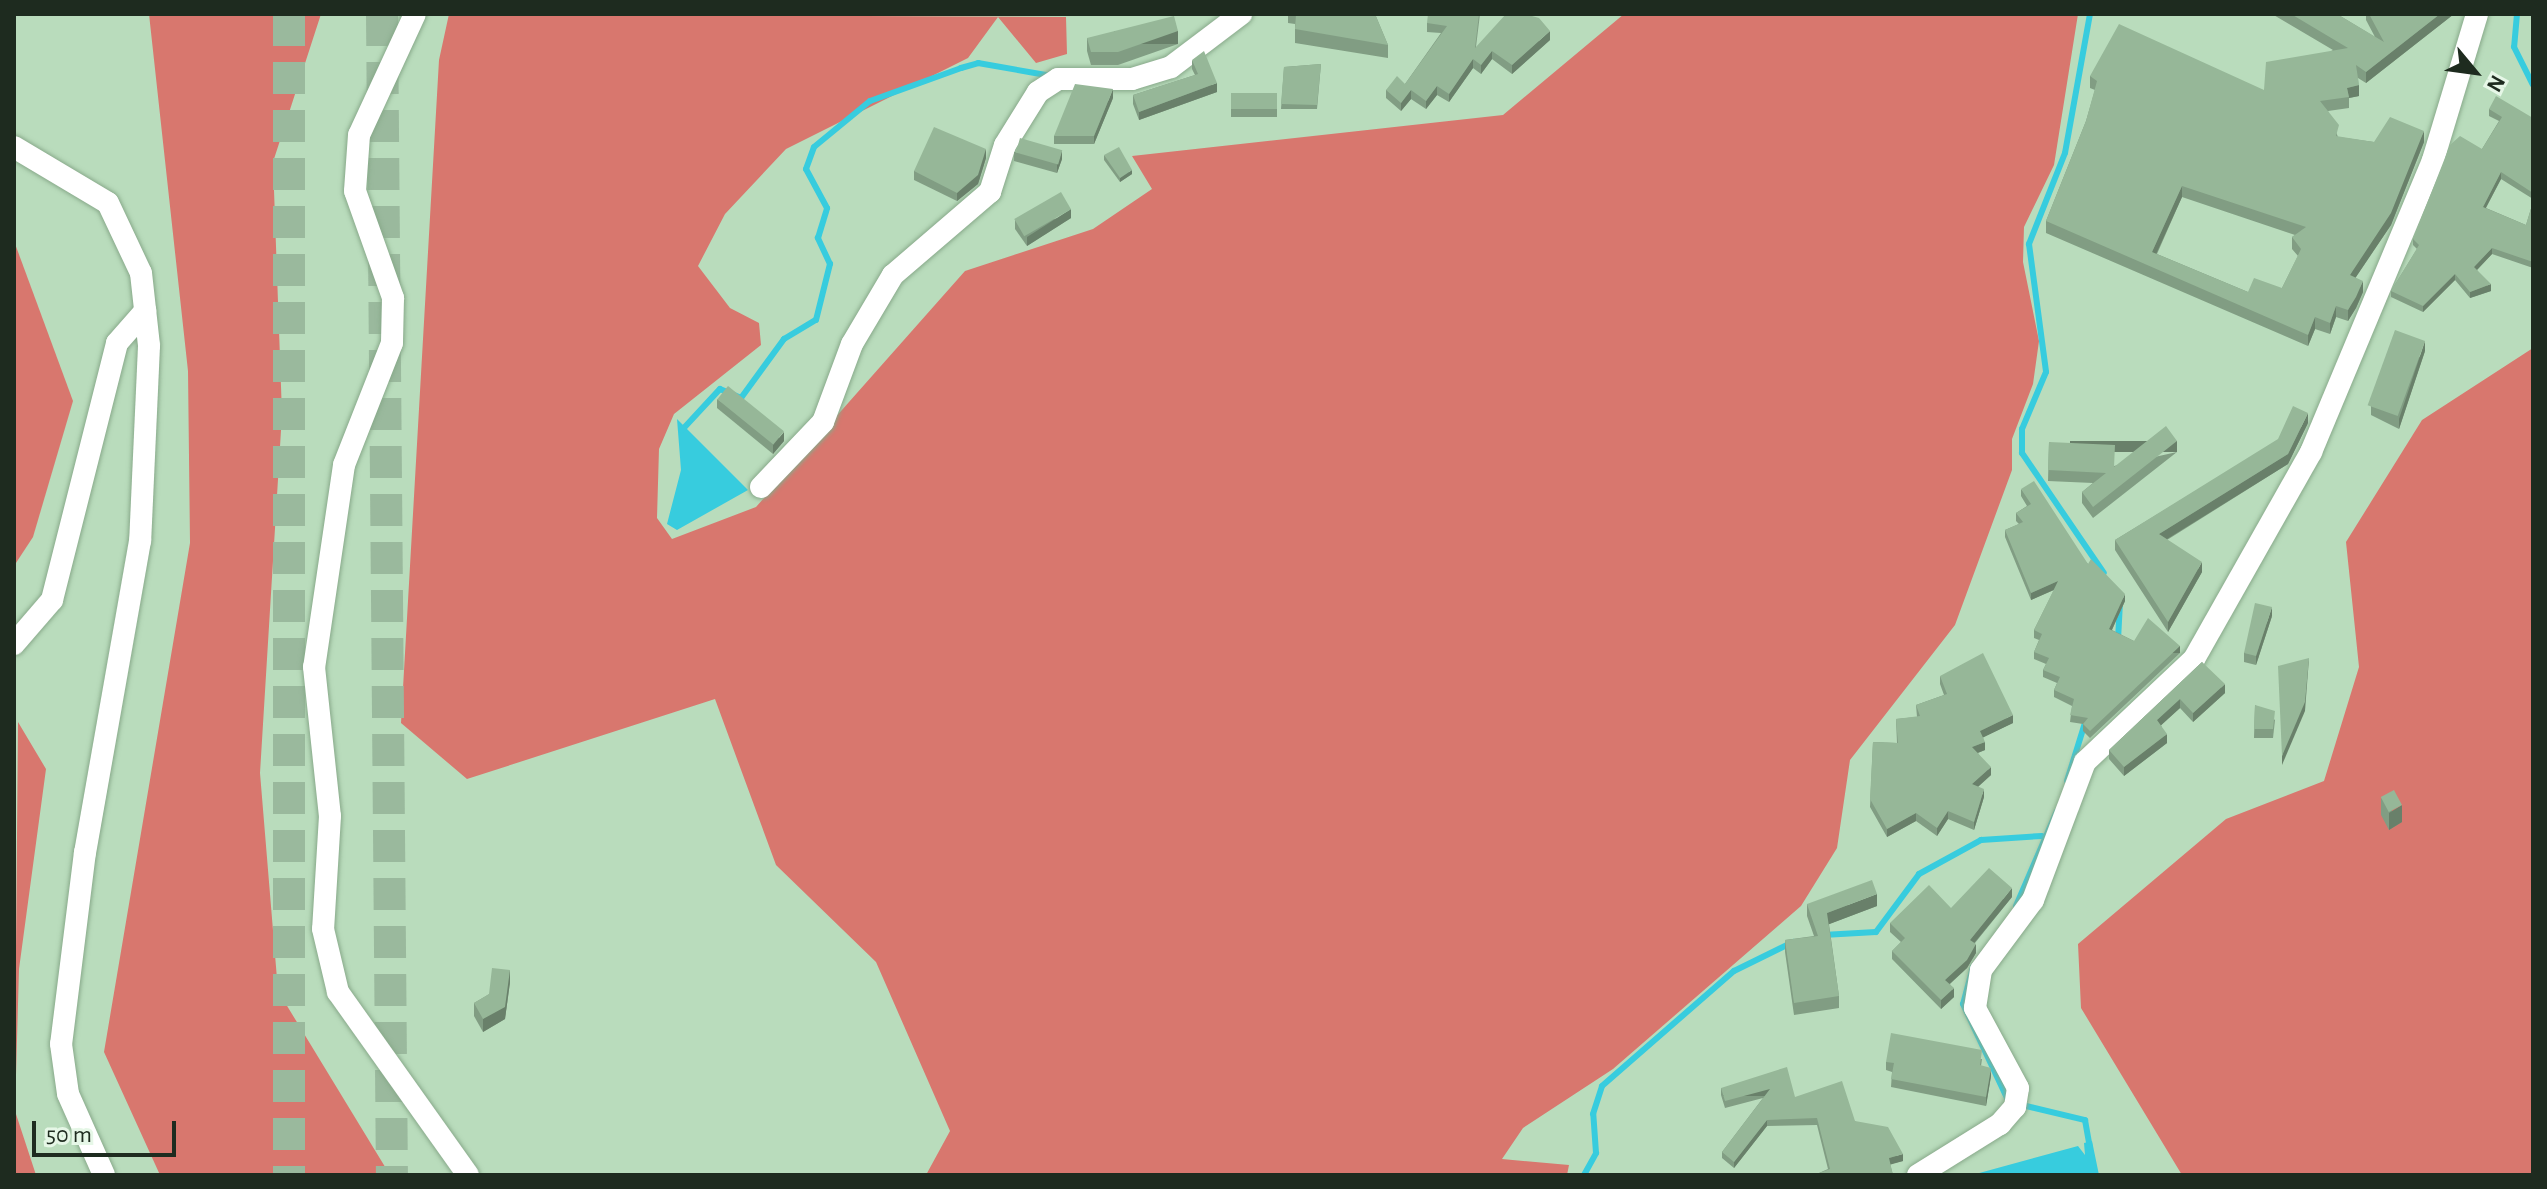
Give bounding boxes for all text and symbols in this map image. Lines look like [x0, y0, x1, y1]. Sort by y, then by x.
north arrow [2435, 32, 2515, 112]
text: N [2483, 72, 2509, 96]
scale bar [36, 1105, 180, 1155]
text: 50 m [46, 1123, 92, 1147]

